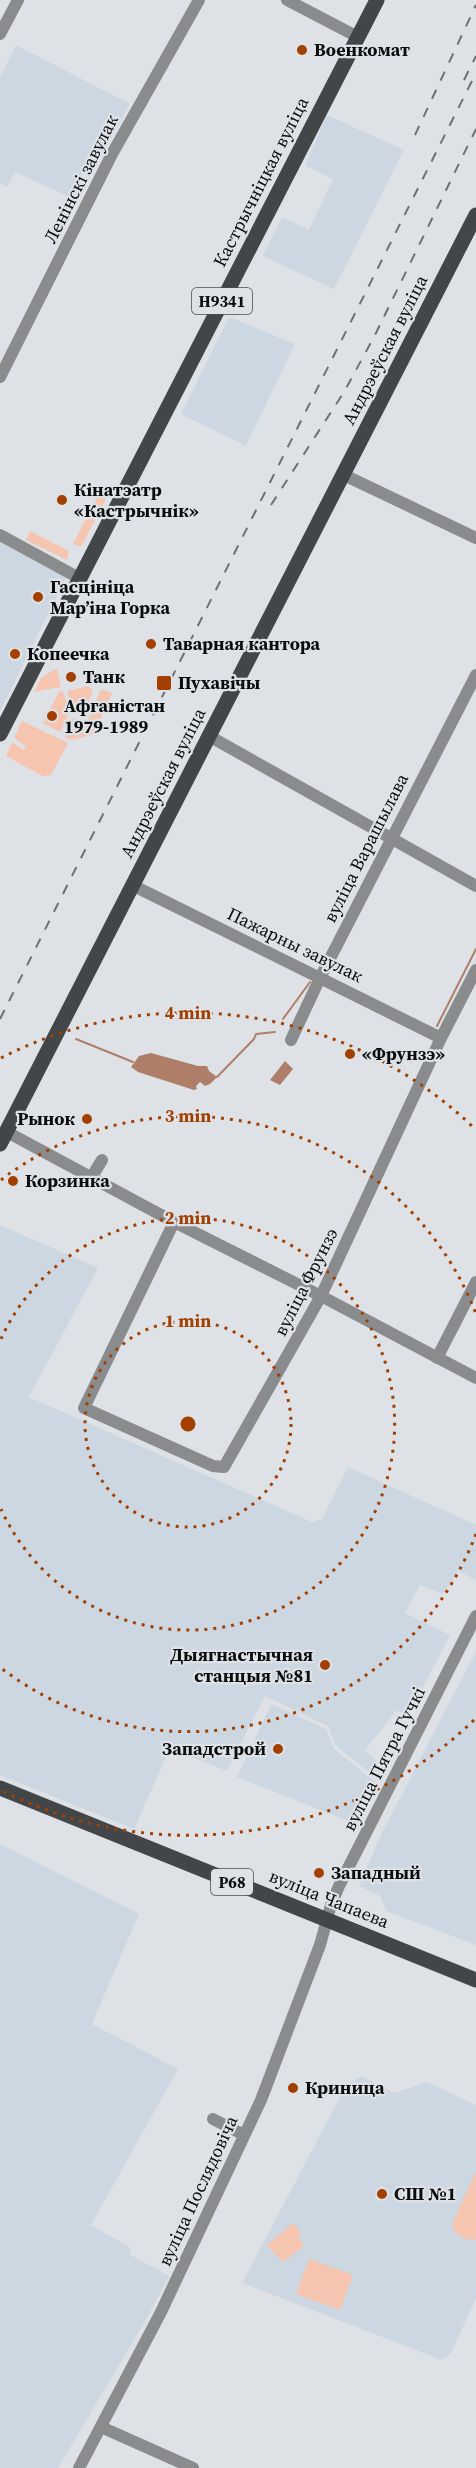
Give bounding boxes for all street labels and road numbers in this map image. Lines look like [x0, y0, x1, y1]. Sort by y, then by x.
street label: Кастрычніцкая вуліца [207, 92, 315, 271]
street label: Ленінскі завулак [37, 110, 124, 247]
street label: Андрэеўская вуліца [336, 270, 434, 429]
road number: Н9341 [192, 288, 252, 314]
street label: Андрэеўская вуліца [114, 703, 212, 862]
street label: вуліца Варашылава [317, 768, 414, 927]
street label: Пажарны завулак [223, 901, 367, 988]
street label: вуліца Фрунзэ [268, 1223, 344, 1340]
street label: вуліца Пятра Гучкі [336, 1682, 431, 1835]
street label: вуліца Чапаева [265, 1863, 394, 1934]
road number: Р68 [211, 1869, 253, 1895]
street label: вуліца Послядовіча [152, 2111, 244, 2270]

